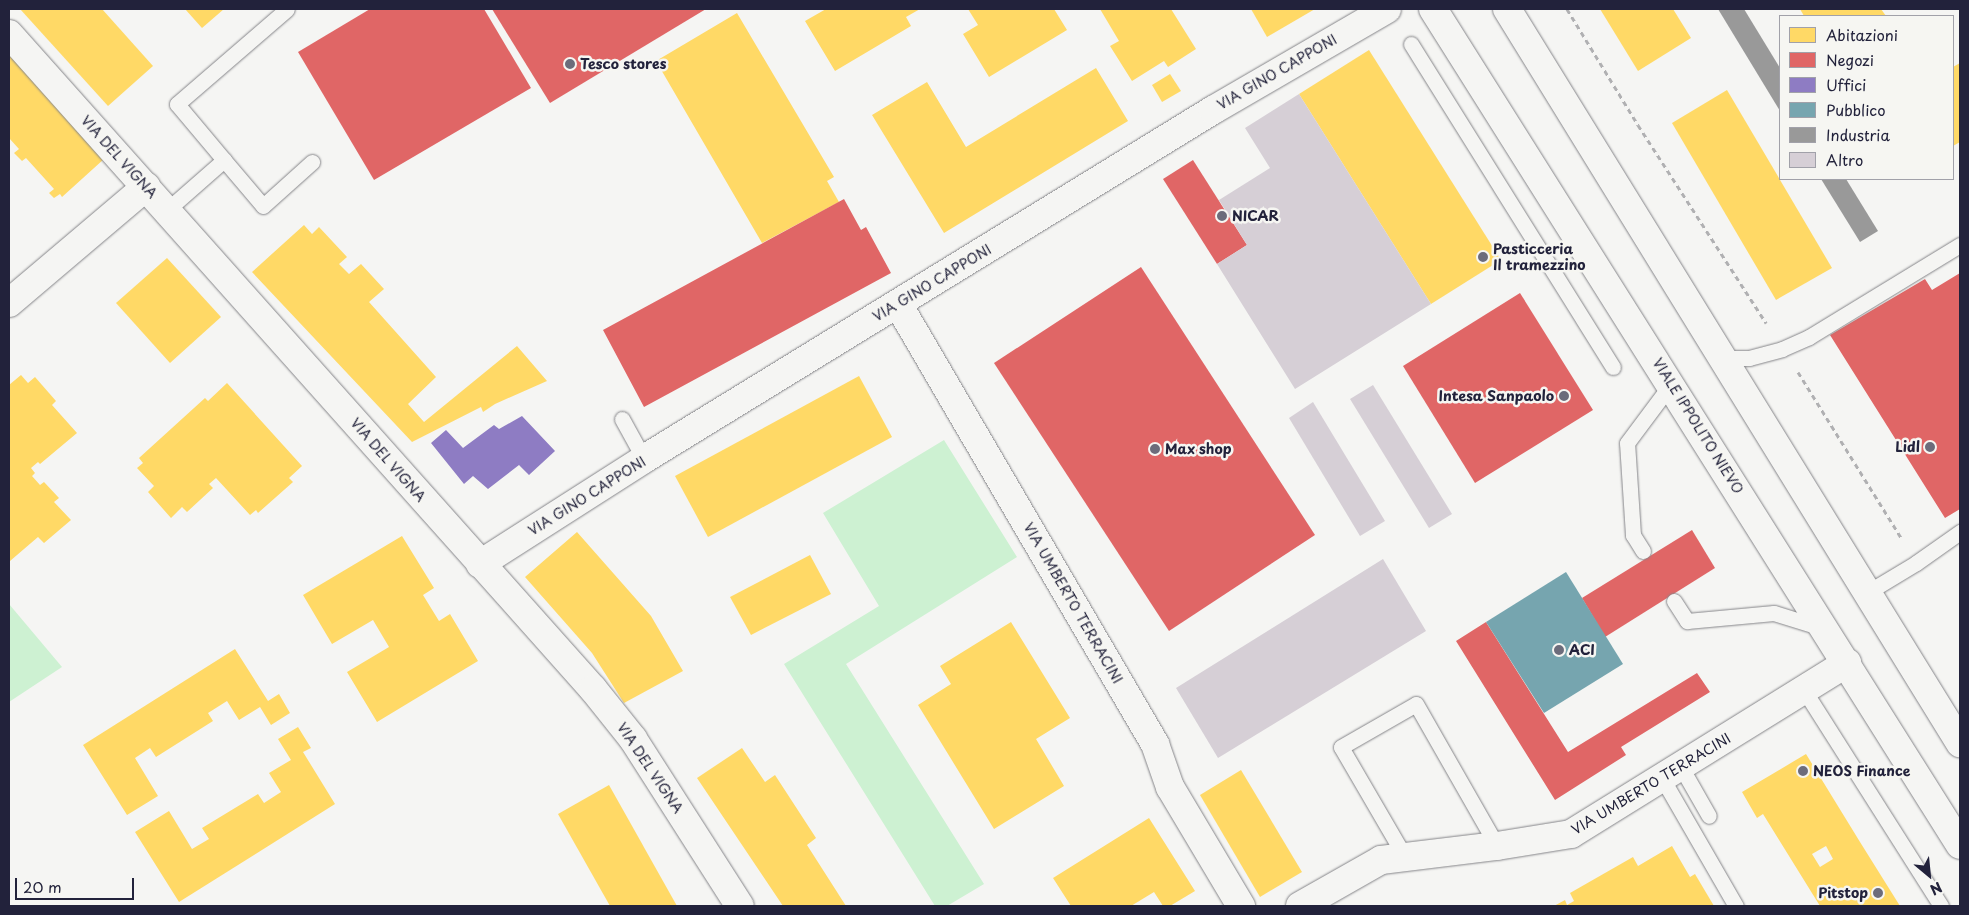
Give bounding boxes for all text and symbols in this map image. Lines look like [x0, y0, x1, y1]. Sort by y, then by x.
legend [1779, 15, 1954, 180]
text: Abitazioni [1826, 23, 1898, 46]
street label: VIA GINO CAPPONI [1214, 31, 1340, 113]
text: Negozi [1826, 48, 1874, 71]
place label: Tesco stores [580, 56, 666, 72]
marker: Tesco stores [564, 58, 576, 70]
text: Uffici [1826, 73, 1866, 96]
text: Pubblico [1826, 98, 1886, 121]
street label: VIA DEL VIGNA [76, 111, 162, 203]
text: Industria [1826, 123, 1890, 146]
text: Altro [1826, 148, 1863, 171]
place label: NICAR [1232, 208, 1279, 224]
marker: NICAR [1216, 210, 1228, 222]
street label: VIA GINO CAPPONI [869, 241, 995, 325]
place label: Pasticceria Il tramezzino [1493, 241, 1585, 274]
marker: Pasticceria Il tramezzino [1477, 251, 1489, 263]
street label: VIALE IPPOLITO NIEVO [1649, 354, 1747, 498]
place label: Intesa Sanpaolo [1439, 388, 1554, 404]
marker: Intesa Sanpaolo [1558, 390, 1570, 402]
street label: VIA DEL VIGNA [346, 413, 430, 507]
place label: Lidl [1895, 439, 1920, 455]
place label: Max shop [1165, 441, 1233, 457]
marker: Lidl [1924, 441, 1936, 453]
marker: Max shop [1149, 443, 1161, 455]
street label: VIA GINO CAPPONI [525, 453, 649, 539]
street label: VIA UMBERTO TERRACINI [1020, 520, 1126, 686]
place label: ACI [1569, 642, 1595, 658]
marker: ACI [1553, 644, 1565, 656]
street label: VIA DEL VIGNA [612, 718, 688, 818]
street label: VIA UMBERTO TERRACINI [1568, 730, 1734, 838]
place label: NEOS Finance [1813, 763, 1912, 779]
marker: NEOS Finance [1797, 765, 1809, 777]
north arrow [1904, 850, 1954, 900]
scale bar [18, 868, 136, 900]
text: 20 m [23, 875, 62, 898]
text: N [1926, 877, 1946, 901]
place label: Pitstop [1818, 885, 1868, 901]
marker: Pitstop [1872, 887, 1884, 899]

